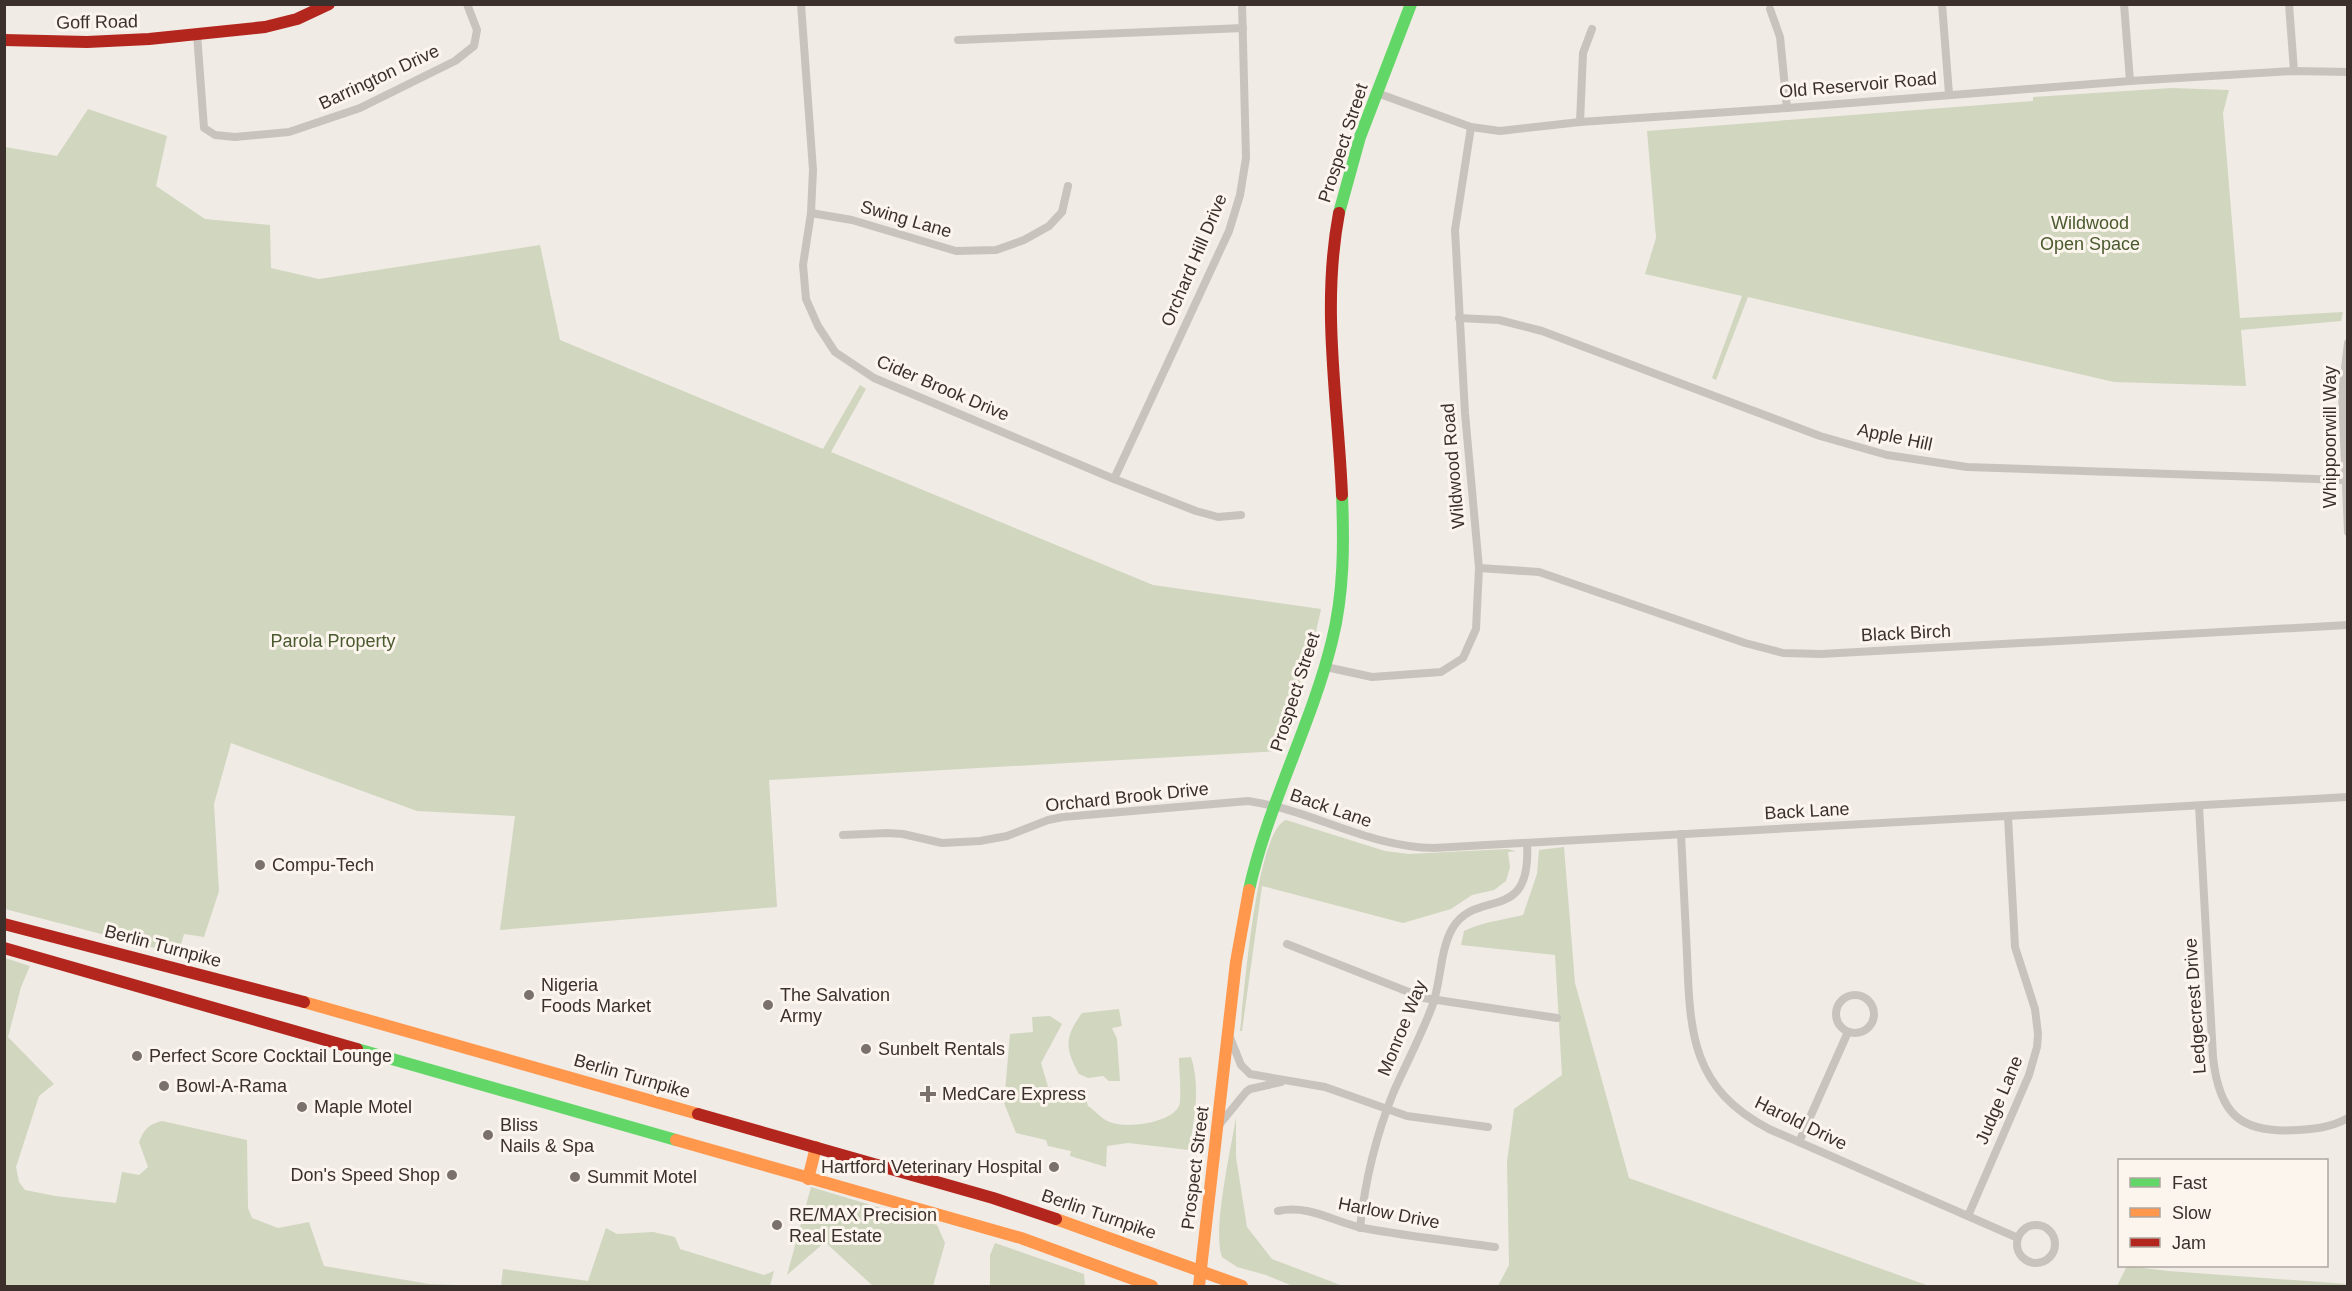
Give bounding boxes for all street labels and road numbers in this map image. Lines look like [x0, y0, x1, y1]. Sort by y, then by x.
street label: Goff Road [56, 11, 138, 33]
street label: Barrington Drive [316, 40, 442, 114]
street label: Old Reservoir Road [1778, 68, 1938, 102]
street label: Prospect Street [1314, 81, 1372, 205]
street label: Orchard Hill Drive [1157, 191, 1231, 329]
street label: Swing Lane [858, 196, 954, 242]
street label: Cider Brook Drive [874, 351, 1012, 425]
street label: Whippoorwill Way [2320, 366, 2340, 508]
street label: Wildwood Road [1438, 402, 1468, 530]
street label: Apple Hill [1856, 419, 1934, 455]
street label: Black Birch [1861, 621, 1951, 645]
street label: Prospect Street [1266, 630, 1324, 754]
street label: Orchard Brook Drive [1044, 778, 1210, 816]
street label: Back Lane [1288, 785, 1374, 831]
street label: Back Lane [1764, 799, 1850, 823]
street label: Berlin Turnpike [102, 921, 224, 971]
street label: Ledgecrest Drive [2180, 937, 2210, 1075]
street label: Monroe Way [1374, 977, 1430, 1079]
street label: Berlin Turnpike [572, 1050, 692, 1102]
street label: Judge Lane [1971, 1053, 2027, 1147]
street label: Harold Drive [1752, 1092, 1850, 1154]
street label: Prospect Street [1178, 1105, 1212, 1231]
street label: Berlin Turnpike [1039, 1185, 1159, 1243]
street label: Harlow Drive [1337, 1193, 1441, 1233]

